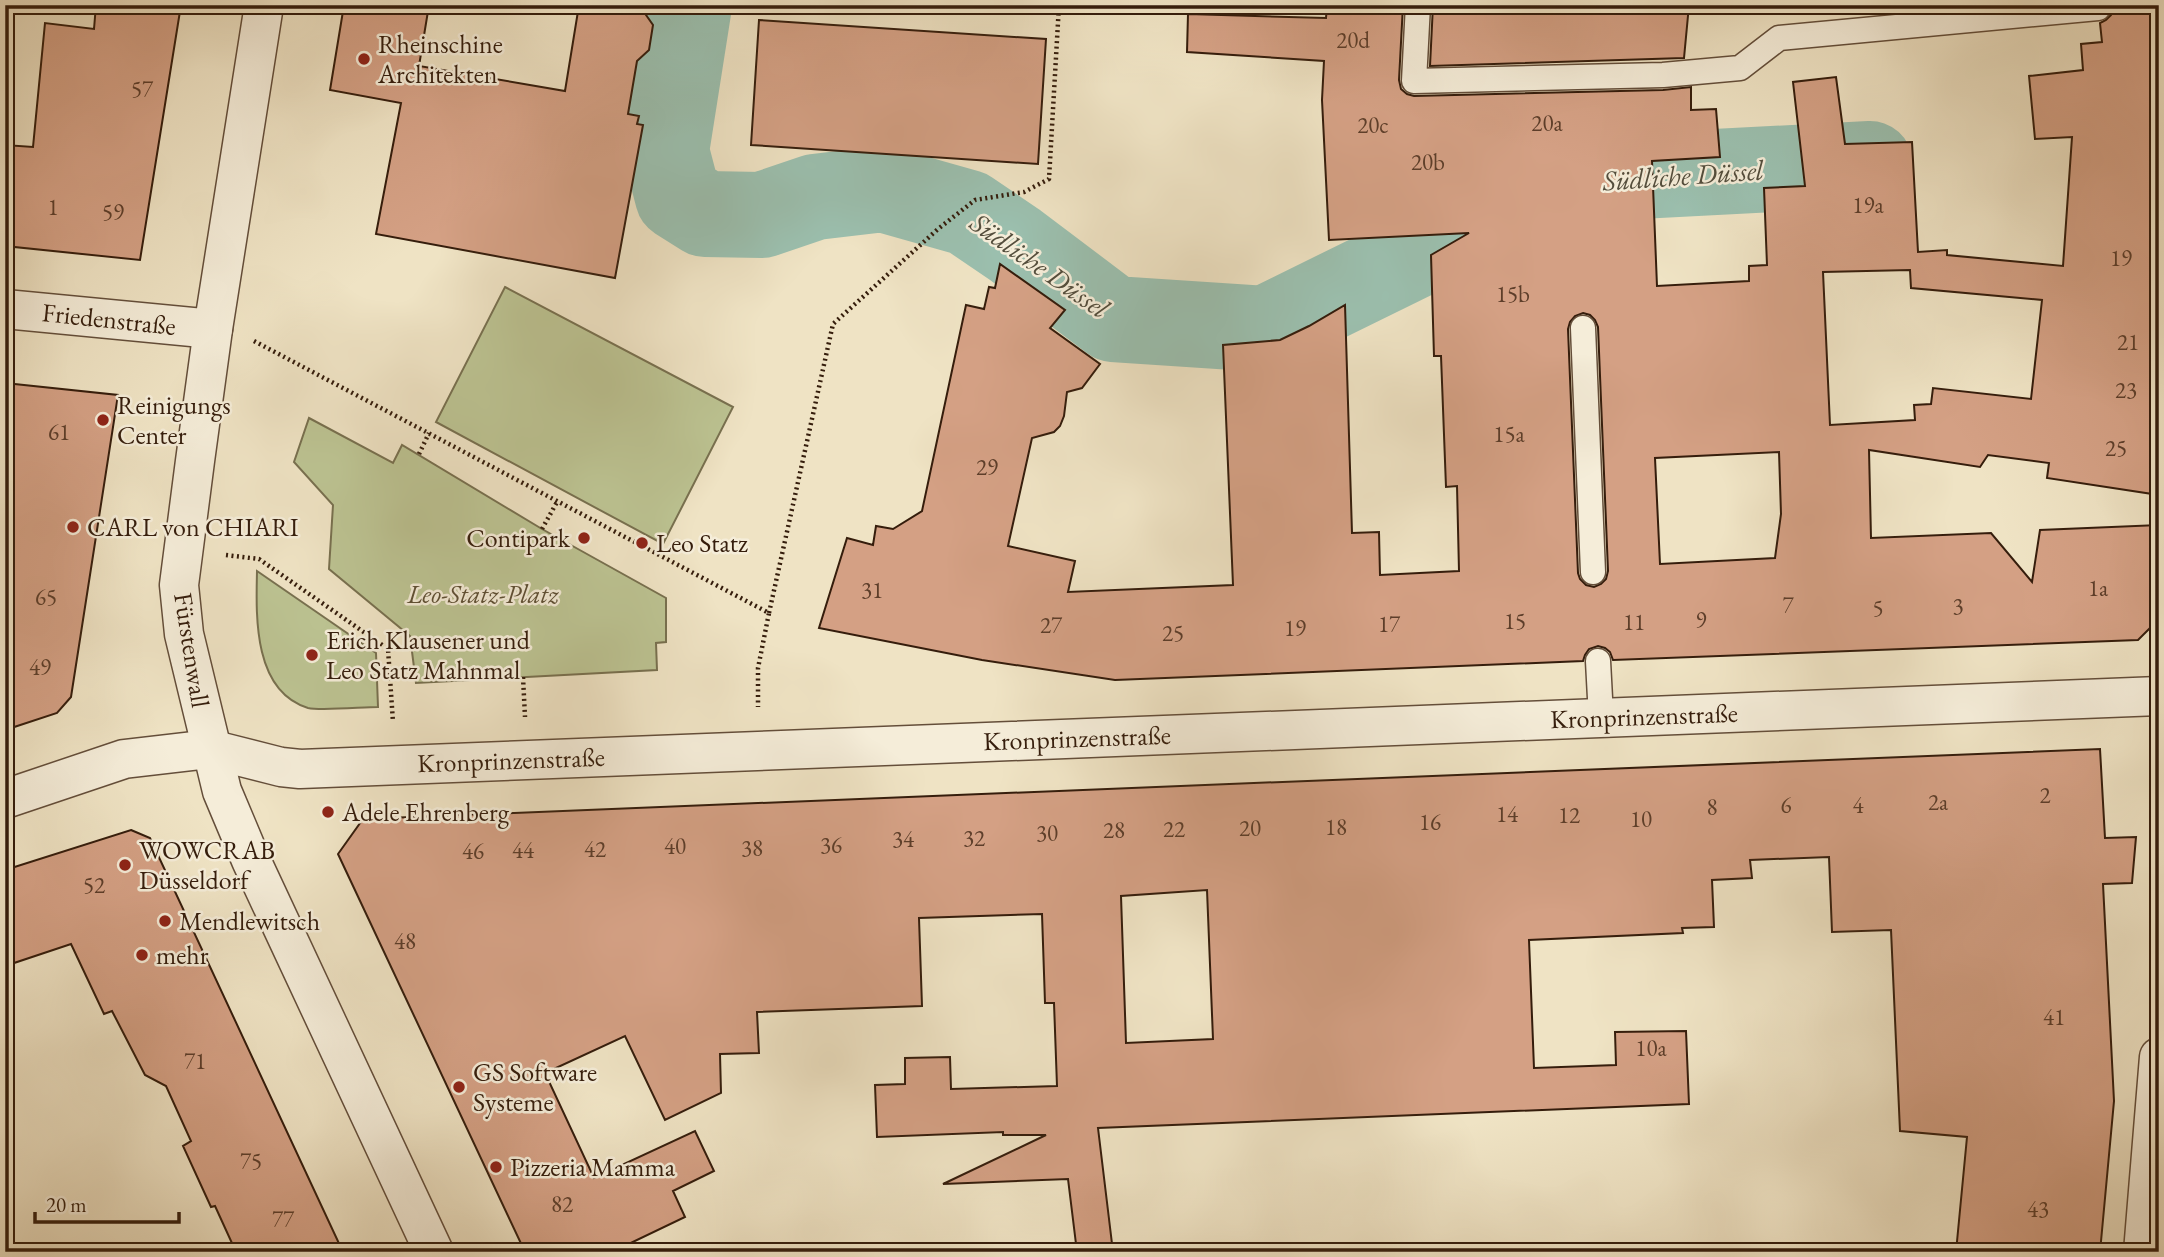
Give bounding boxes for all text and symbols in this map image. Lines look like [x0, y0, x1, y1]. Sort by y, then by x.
house number: 20d [1336, 25, 1370, 55]
place label: Rheinschine Architekten [377, 27, 503, 91]
marker: Rheinschine Architekten [356, 51, 372, 67]
house number: 57 [131, 74, 154, 104]
house number: 20a [1531, 108, 1563, 138]
house number: 20c [1357, 110, 1389, 140]
house number: 20b [1411, 147, 1445, 177]
water label: Südliche Düssel [1600, 151, 1766, 199]
house number: 19a [1852, 190, 1884, 220]
house number: 1 [47, 192, 59, 222]
house number: 59 [102, 197, 124, 227]
water label: Südliche Düssel [963, 203, 1117, 327]
house number: 19 [2110, 243, 2132, 273]
house number: 15b [1496, 279, 1530, 309]
street label: Friedenstraße [41, 295, 177, 343]
house number: 21 [2117, 327, 2139, 357]
house number: 23 [2115, 375, 2137, 405]
place label: Reinigungs Center [117, 388, 231, 452]
marker: Reinigungs Center [95, 412, 111, 428]
house number: 61 [48, 417, 70, 447]
house number: 15a [1493, 419, 1525, 449]
house number: 25 [2105, 433, 2127, 463]
house number: 29 [976, 452, 998, 482]
place label: CARL von CHIARI [87, 510, 299, 544]
marker: CARL von CHIARI [65, 519, 81, 535]
place label: Contipark [466, 521, 571, 555]
place label: Leo Statz [656, 526, 748, 560]
marker: Contipark [576, 530, 592, 546]
marker: Leo Statz [634, 535, 650, 551]
house number: 1a [2088, 573, 2109, 603]
house number: 31 [861, 575, 883, 605]
park label: Leo-Statz-Platz [406, 577, 559, 611]
house number: 65 [35, 582, 57, 612]
street label: Fürstenwall [166, 590, 218, 710]
house number: 7 [1782, 590, 1794, 620]
house number: 3 [1952, 591, 1964, 621]
house number: 5 [1872, 593, 1884, 623]
house number: 9 [1695, 605, 1707, 635]
house number: 15 [1504, 606, 1526, 636]
house number: 11 [1623, 607, 1645, 637]
house number: 17 [1378, 609, 1401, 639]
house number: 27 [1040, 610, 1063, 640]
house number: 19 [1284, 613, 1306, 643]
house number: 25 [1162, 618, 1184, 648]
place label: Erich Klausener und Leo Statz Mahnmal [326, 623, 531, 687]
marker: Erich Klausener und Leo Statz Mahnmal [304, 647, 320, 663]
house number: 49 [29, 652, 51, 682]
street label: Kronprinzenstraße [1550, 696, 1738, 736]
street label: Kronprinzenstraße [983, 718, 1171, 758]
street label: Kronprinzenstraße [417, 740, 605, 780]
house number: 2 [2039, 780, 2051, 810]
house number: 2a [1928, 787, 1949, 817]
house number: 6 [1780, 790, 1792, 820]
house number: 4 [1852, 790, 1864, 820]
house number: 8 [1706, 792, 1718, 822]
place label: Adele Ehrenberg [341, 795, 510, 829]
house number: 14 [1496, 799, 1519, 829]
house number: 12 [1558, 800, 1580, 830]
marker: Adele Ehrenberg [320, 804, 336, 820]
house number: 10 [1630, 804, 1652, 834]
house number: 16 [1419, 807, 1441, 837]
house number: 18 [1325, 812, 1347, 842]
house number: 20 [1239, 813, 1261, 843]
house number: 22 [1163, 814, 1185, 844]
house number: 28 [1103, 815, 1125, 845]
house number: 30 [1036, 818, 1058, 848]
house number: 32 [963, 823, 985, 853]
house number: 34 [892, 824, 915, 854]
house number: 36 [820, 830, 842, 860]
house number: 40 [664, 831, 686, 861]
place label: WOWCRAB Düsseldorf [139, 833, 275, 897]
house number: 38 [741, 833, 763, 863]
house number: 42 [584, 834, 606, 864]
house number: 44 [512, 835, 535, 865]
house number: 46 [462, 836, 484, 866]
marker: WOWCRAB Düsseldorf [117, 857, 133, 873]
house number: 52 [83, 870, 105, 900]
place label: Mendlewitsch [179, 904, 320, 938]
marker: Mendlewitsch [157, 913, 173, 929]
house number: 48 [394, 926, 416, 956]
place label: mehr [156, 938, 209, 972]
marker: mehr [134, 947, 150, 963]
house number: 41 [2043, 1002, 2065, 1032]
house number: 10a [1635, 1033, 1667, 1063]
house number: 71 [184, 1046, 206, 1076]
place label: GS Software Systeme [473, 1055, 597, 1119]
marker: GS Software Systeme [451, 1079, 467, 1095]
house number: 75 [240, 1146, 262, 1176]
place label: Pizzeria Mamma [510, 1150, 676, 1184]
marker: Pizzeria Mamma [488, 1159, 504, 1175]
scale bar [35, 1180, 178, 1224]
house number: 82 [551, 1189, 573, 1219]
text: 20 m [46, 1191, 87, 1218]
house number: 43 [2027, 1194, 2049, 1224]
house number: 77 [272, 1204, 295, 1234]

